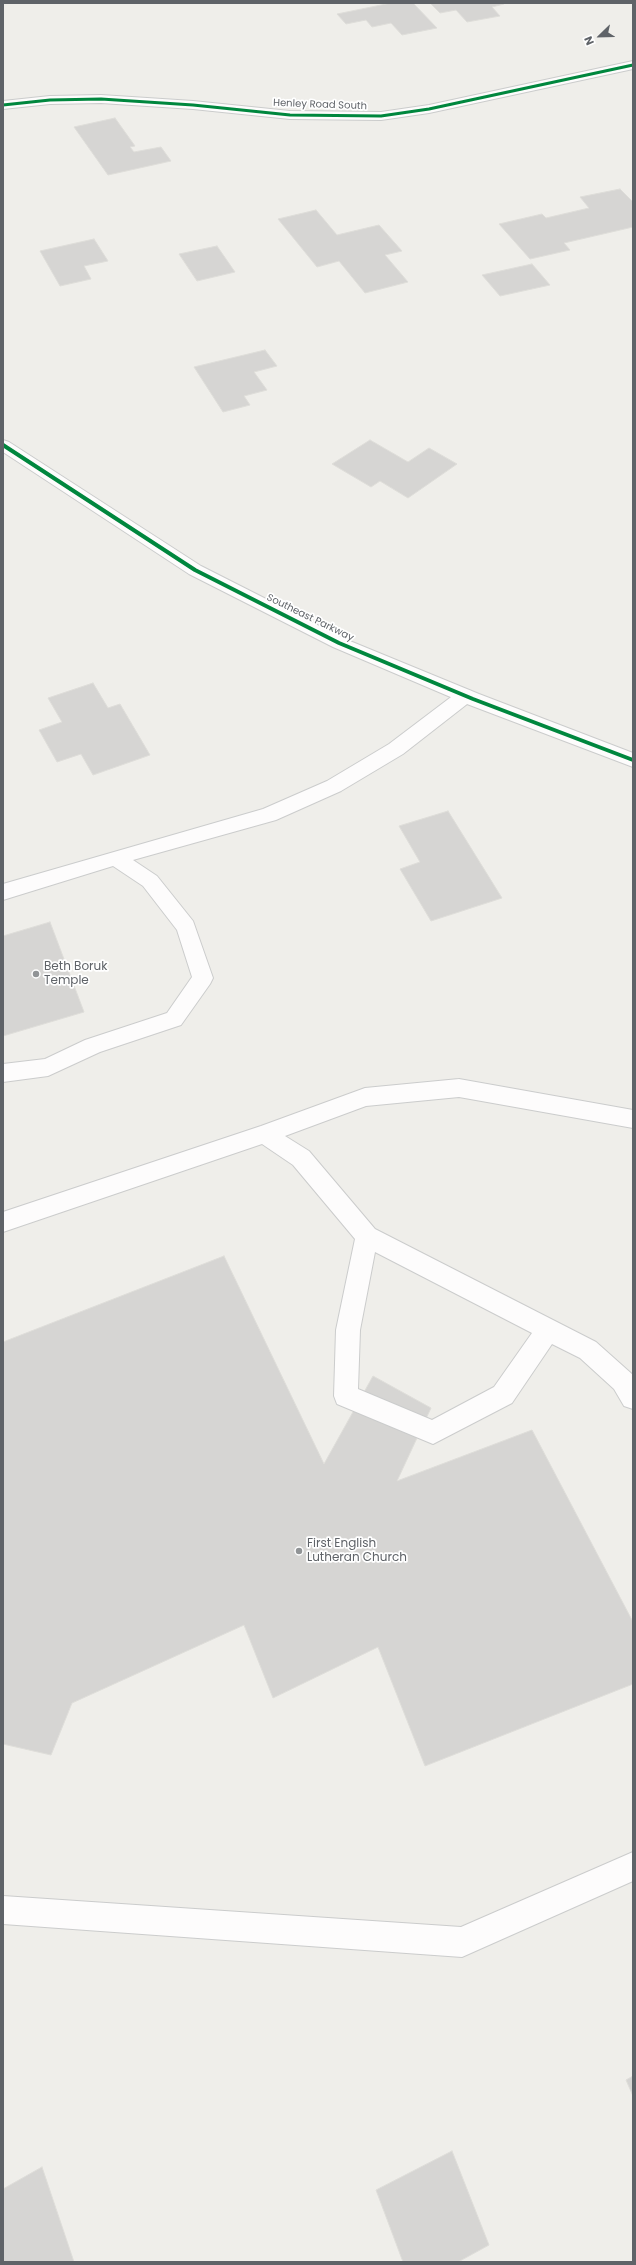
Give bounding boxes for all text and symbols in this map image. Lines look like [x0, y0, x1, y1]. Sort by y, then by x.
north arrow [580, 16, 620, 56]
text: N [580, 34, 598, 48]
street label: Henley Road South [273, 97, 367, 113]
street label: Southeast Parkway [265, 592, 355, 644]
place label: Beth Boruk Temple [44, 960, 107, 988]
marker: Beth Boruk Temple [31, 969, 41, 979]
place label: First English Lutheran Church [307, 1537, 407, 1565]
marker: First English Lutheran Church [294, 1546, 304, 1556]

